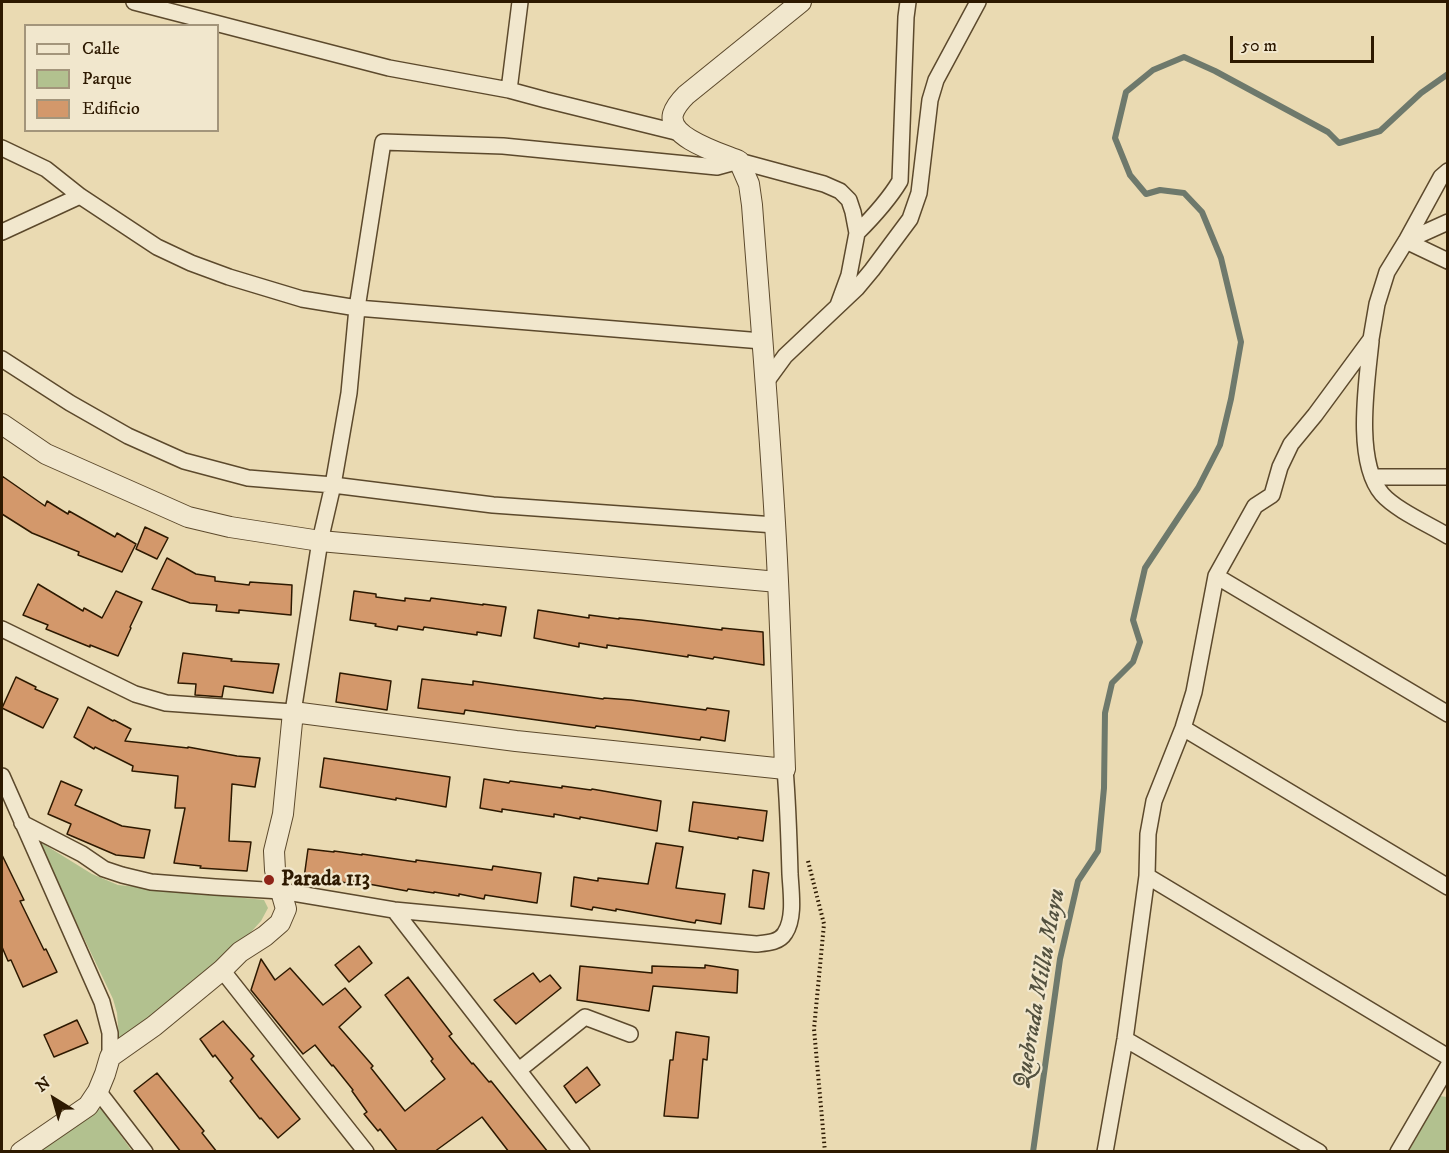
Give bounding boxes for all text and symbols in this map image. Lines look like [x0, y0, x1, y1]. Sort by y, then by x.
legend [24, 24, 219, 132]
scale bar [1233, 24, 1377, 62]
text: 50 m [1241, 35, 1277, 57]
text: Calle [82, 38, 120, 60]
text: Parque [82, 68, 132, 90]
text: Edificio [82, 98, 140, 120]
place label: Parada 113 [281, 867, 370, 893]
marker: Parada 113 [262, 873, 276, 887]
water label: Quebrada Millu Mayu [1009, 886, 1073, 1092]
north arrow [24, 1069, 84, 1129]
text: N [32, 1073, 54, 1097]

